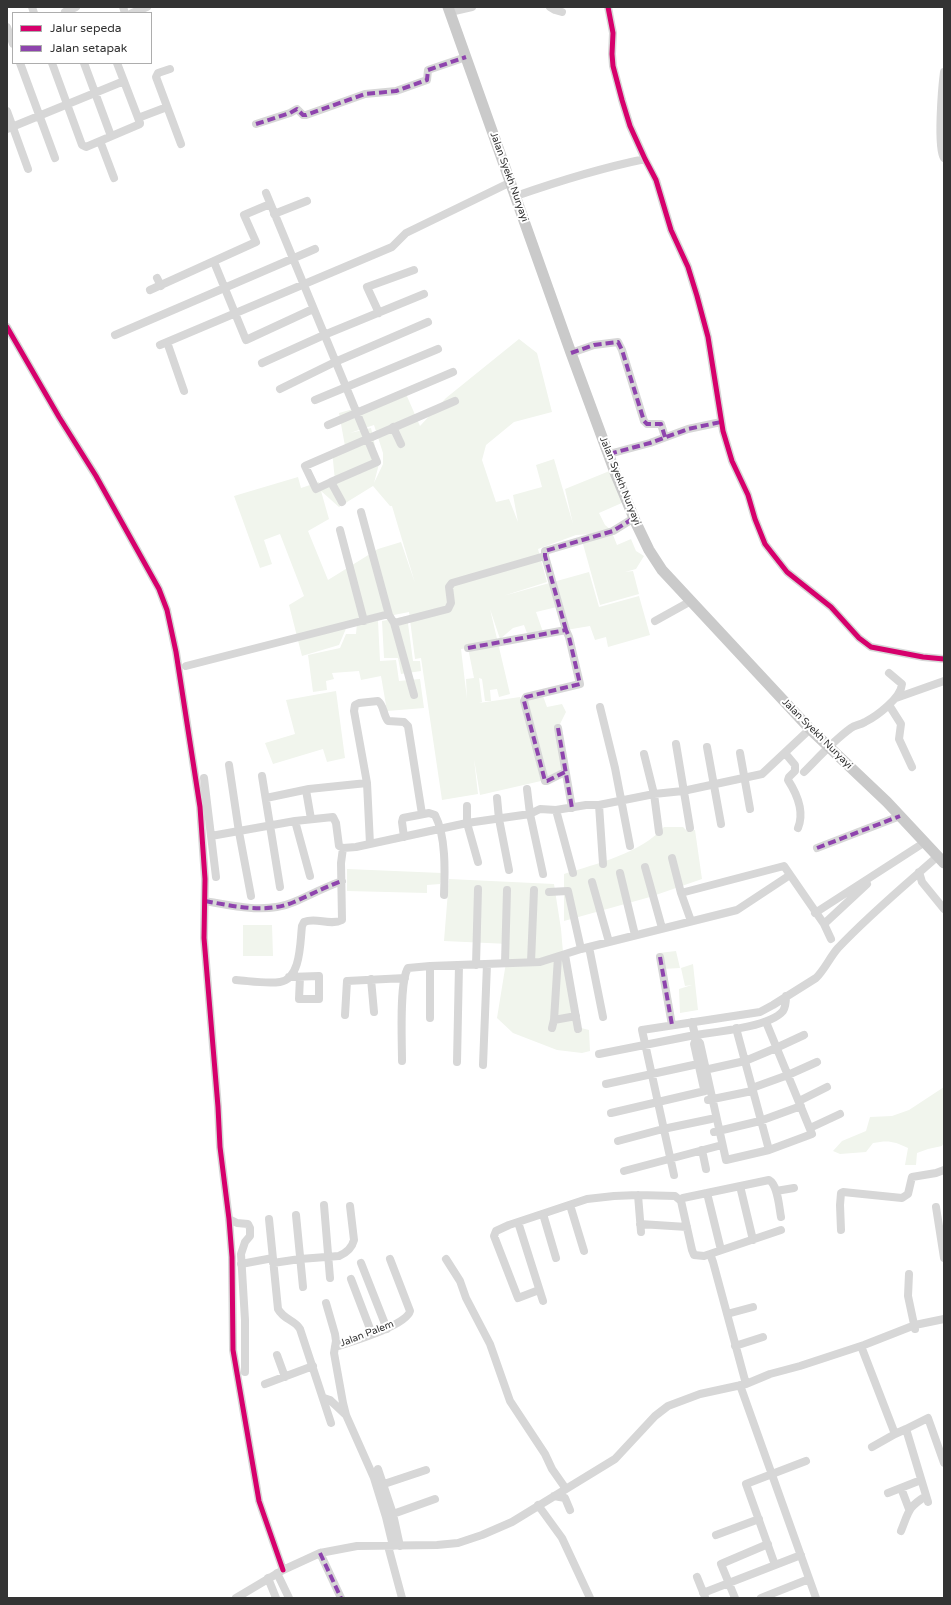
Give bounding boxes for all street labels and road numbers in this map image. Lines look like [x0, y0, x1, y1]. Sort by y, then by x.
street label: Jalan Syekh Nuryayi [487, 131, 531, 223]
street label: Jalan Syekh Nuryayi [597, 435, 643, 527]
street label: Jalan Syekh Nuryayi [779, 696, 855, 772]
street label: Jalan Palem [338, 1318, 396, 1350]

